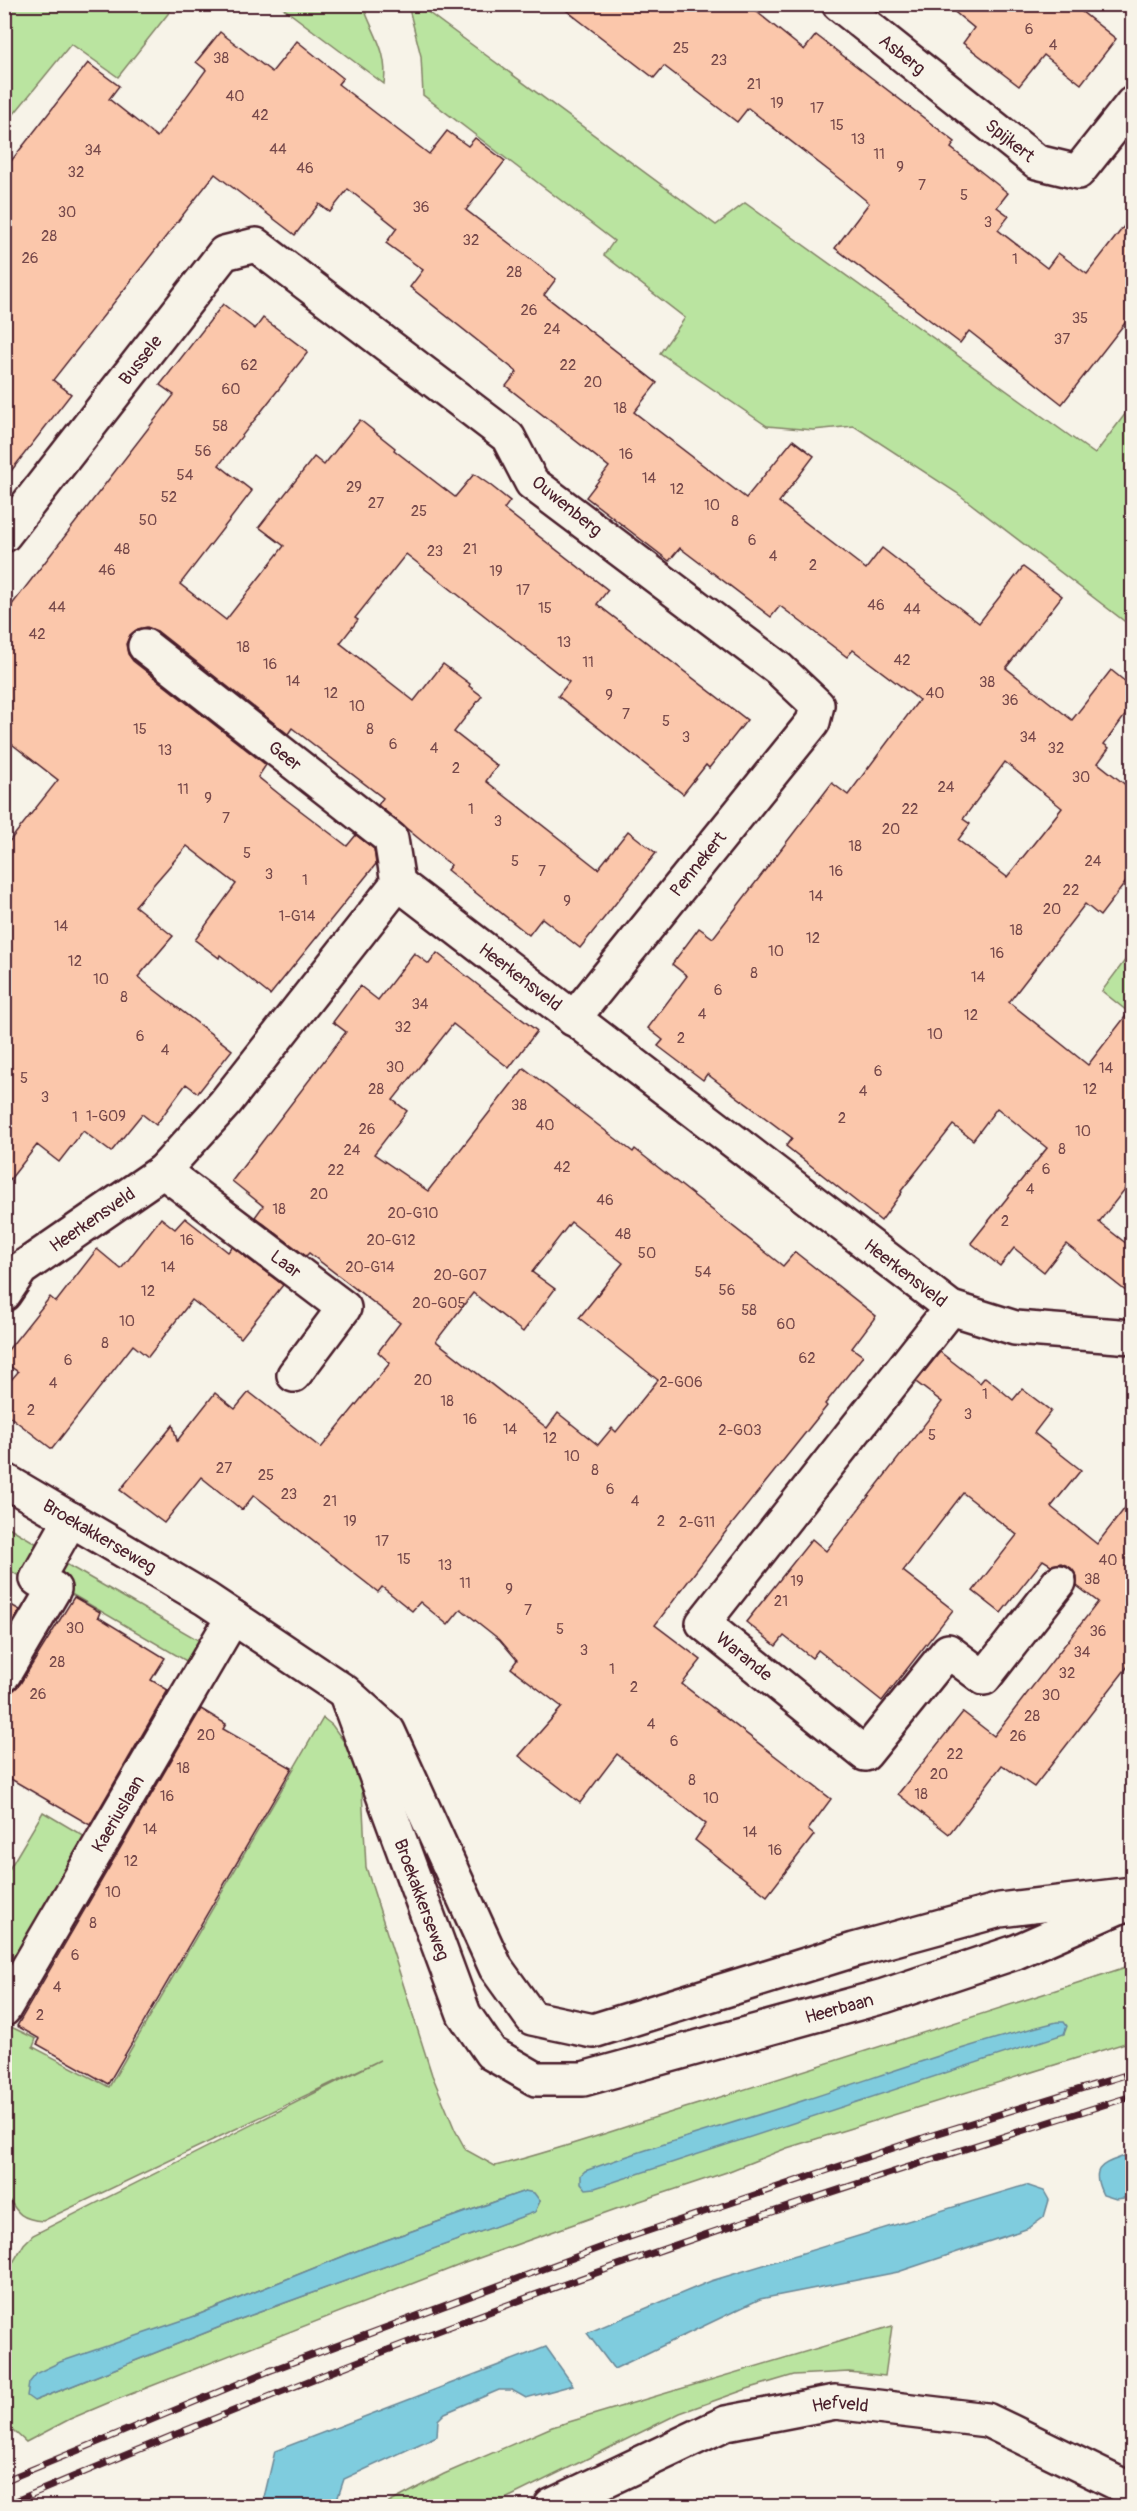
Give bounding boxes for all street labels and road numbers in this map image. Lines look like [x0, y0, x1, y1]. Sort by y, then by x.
street label: Asberg [874, 29, 930, 80]
street label: Spijkert [980, 114, 1040, 168]
street label: Bussele [114, 330, 168, 390]
street label: Ouwenberg [527, 471, 607, 542]
street label: Geer [263, 736, 306, 777]
street label: Pennekert [665, 826, 732, 902]
street label: Heerkensveld [474, 938, 566, 1017]
street label: Heerkensveld [45, 1183, 140, 1258]
street label: Heerkensveld [859, 1234, 952, 1313]
street label: Laar [265, 1245, 306, 1284]
street label: Broekakkerseweg [38, 1494, 160, 1579]
street label: Warande [711, 1627, 777, 1687]
street label: Kaeriuslaan [87, 1771, 150, 1857]
street label: Broekakkerseweg [388, 1836, 454, 1964]
street label: Heerbaan [802, 1988, 876, 2029]
street label: Hefveld [810, 2391, 870, 2418]

